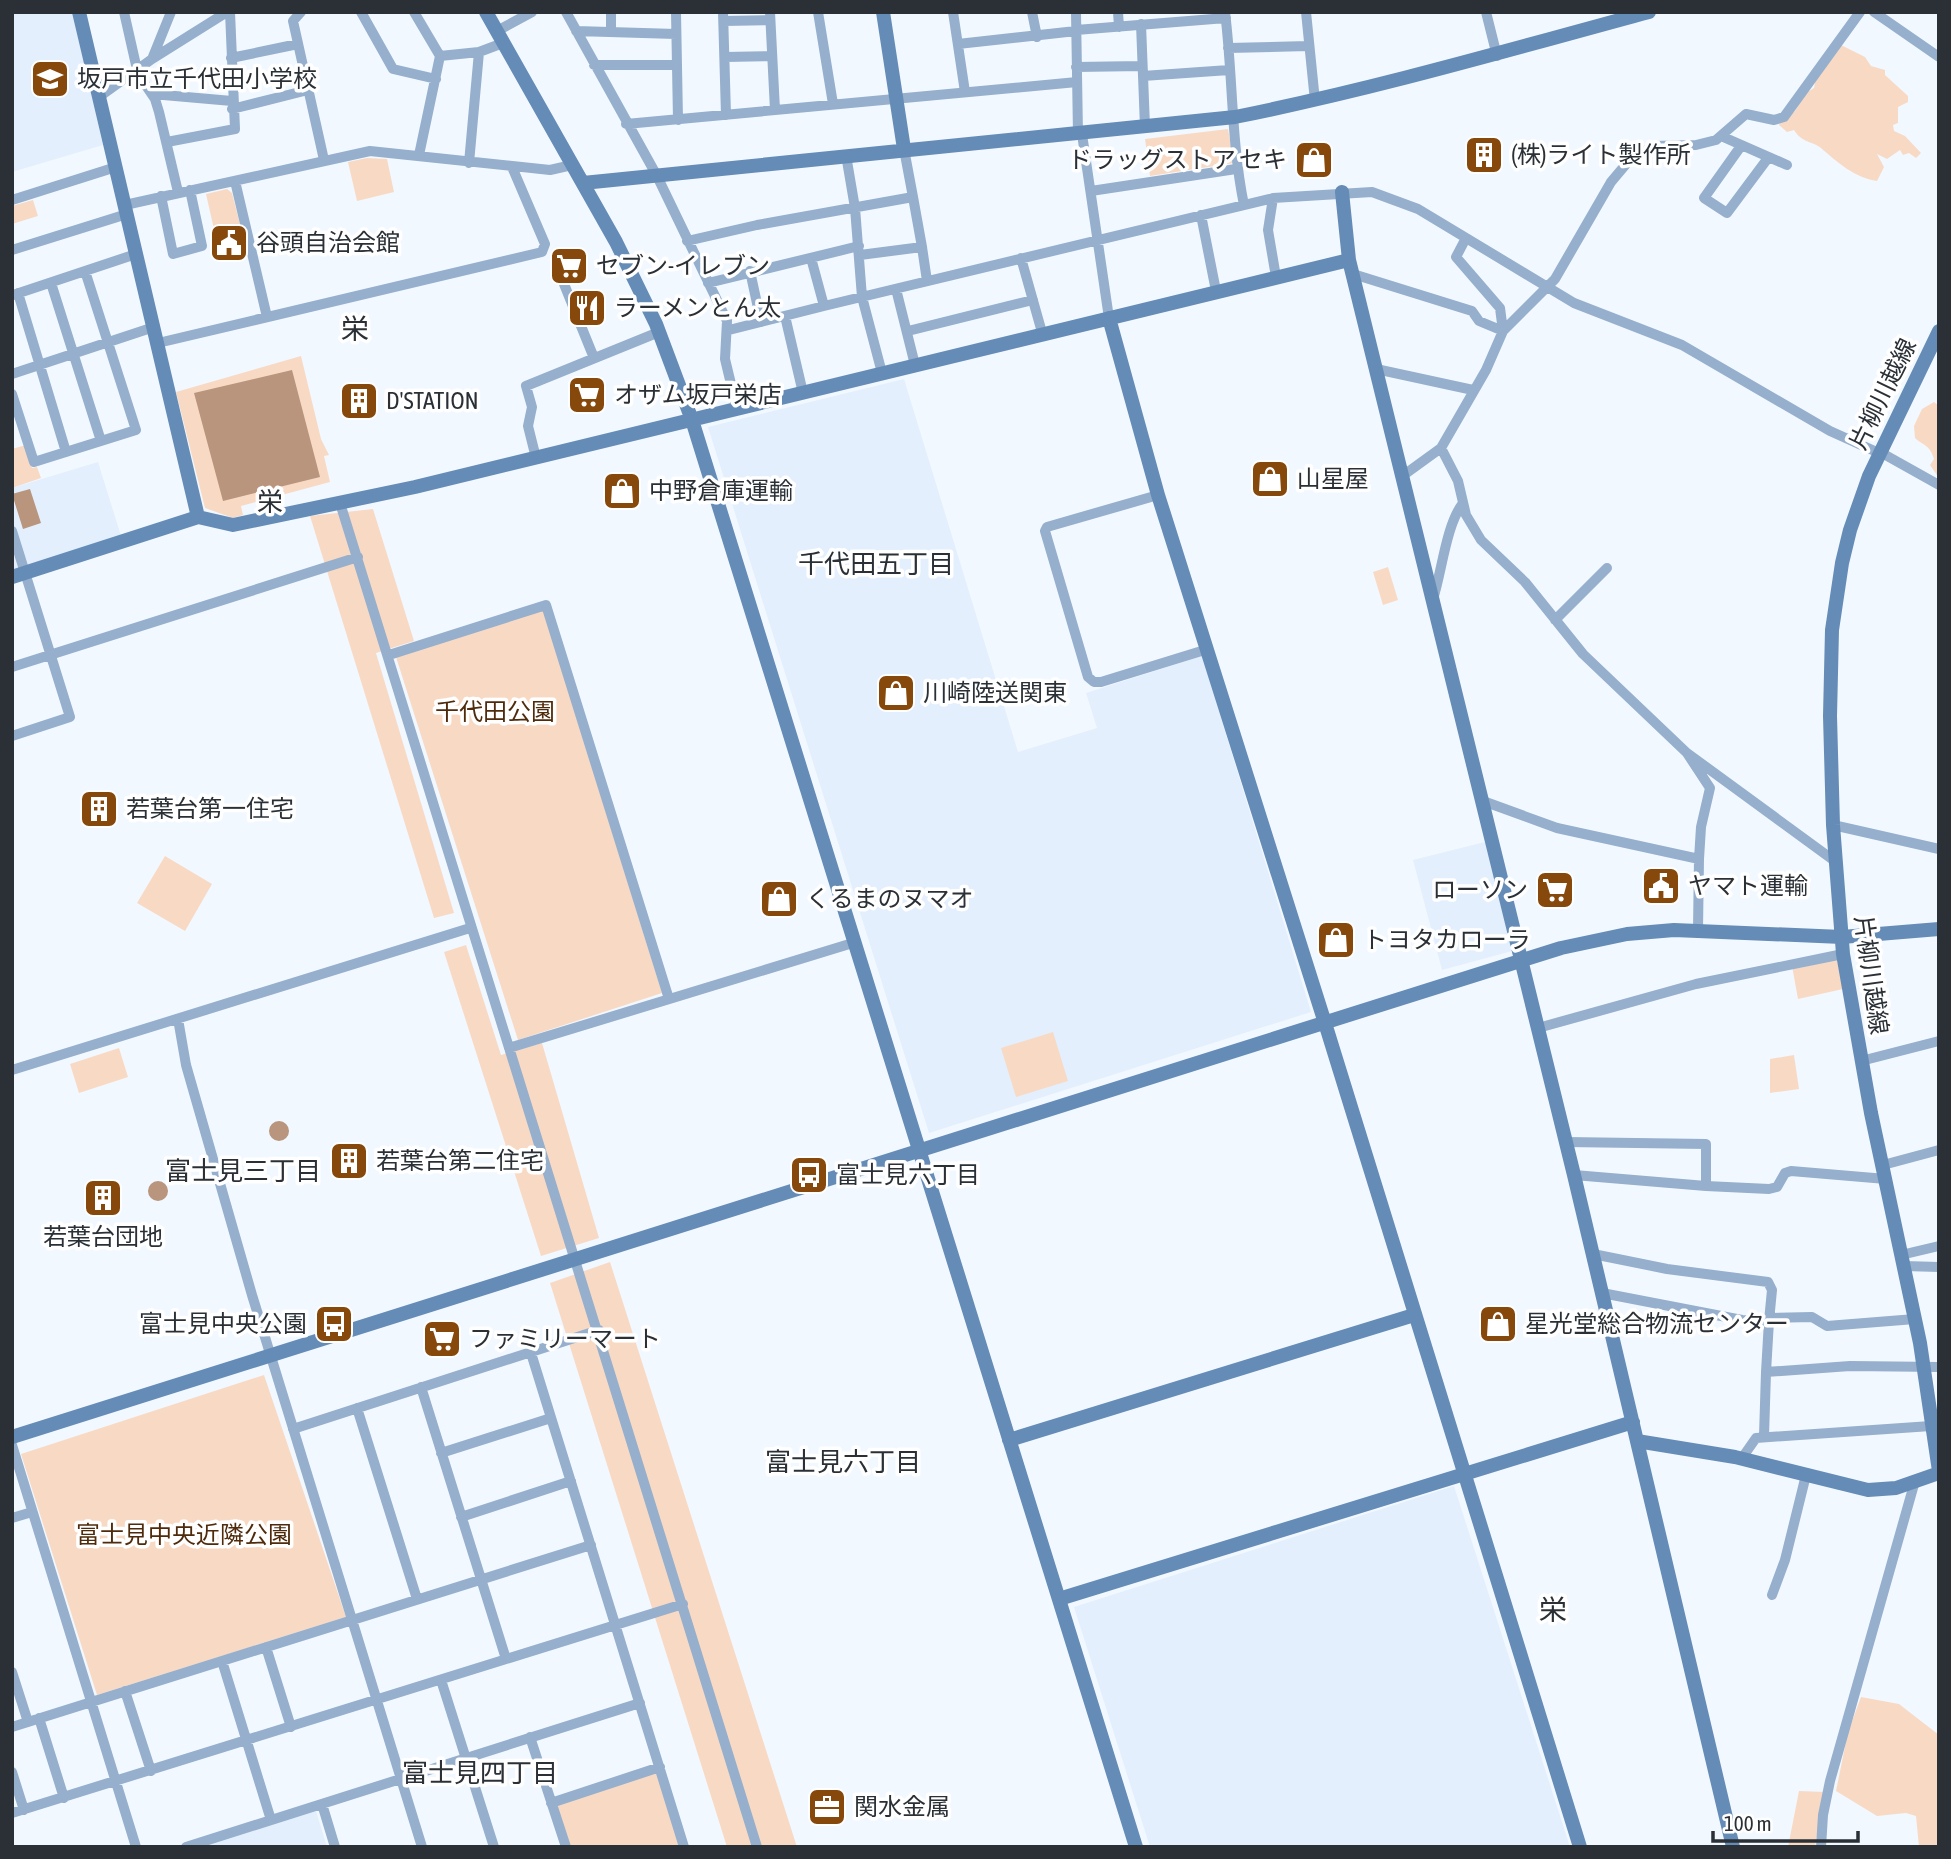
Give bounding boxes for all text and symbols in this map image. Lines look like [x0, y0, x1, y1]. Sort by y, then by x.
school or university icon: 坂戸市立千代田小学校 [29, 58, 71, 100]
place label: 坂戸市立千代田小学校 [77, 65, 317, 92]
building icon: (株)ライト製作所 [1463, 134, 1505, 176]
shop icon: ドラッグストア セキ [1293, 139, 1335, 181]
place label: (株)ライト製作所 [1511, 141, 1691, 168]
place label: ドラッグストア セキ [1068, 146, 1287, 173]
public building icon: 谷頭自治会館 [208, 222, 250, 264]
place label: 谷頭自治会館 [256, 229, 400, 256]
supermarket icon: セブン-イレブン [548, 245, 590, 287]
place label: セブン-イレブン [596, 252, 770, 279]
restaurant icon: ラーメンとん太 [566, 287, 608, 329]
place label: ラーメンとん太 [614, 294, 781, 321]
district label: 栄 [341, 313, 369, 345]
street label: 片柳川越線 [1844, 334, 1921, 454]
supermarket icon: オザム坂戸栄店 [566, 374, 608, 416]
building icon: D'STATION [338, 380, 380, 422]
place label: オザム坂戸栄店 [614, 381, 782, 408]
place label: D'STATION [386, 387, 479, 414]
shop icon: 山星屋 [1249, 458, 1291, 500]
place label: 山星屋 [1297, 465, 1369, 492]
shop icon: 中野倉庫運輸 [601, 470, 643, 512]
place label: 中野倉庫運輸 [649, 477, 793, 504]
district label: 栄 [257, 487, 283, 517]
district label: 千代田五丁目 [798, 549, 954, 579]
shop icon: 川崎陸送関東 [875, 672, 917, 714]
place label: 川崎陸送関東 [923, 679, 1067, 706]
park label: 千代田公園 [435, 698, 555, 725]
building icon: 若葉台第一住宅 [78, 788, 120, 830]
place label: 若葉台第一住宅 [126, 795, 294, 822]
public building icon: ヤマト運輸 [1640, 865, 1682, 907]
supermarket icon: ローソン [1534, 869, 1576, 911]
place label: ヤマト運輸 [1688, 872, 1808, 899]
place label: ローソン [1432, 876, 1528, 903]
shop icon: くるまのヌマオ [758, 878, 800, 920]
place label: くるまのヌマオ [806, 885, 974, 912]
street label: 片柳川越線 [1850, 914, 1893, 1036]
shop icon: トヨタカローラ [1315, 919, 1357, 961]
place label: トヨタカローラ [1363, 926, 1531, 953]
building icon: 若葉台第二住宅 [328, 1140, 370, 1182]
place label: 若葉台第二住宅 [376, 1147, 544, 1174]
bus stop icon: 富士見六丁目 [788, 1154, 830, 1196]
district label: 富士見三丁目 [165, 1156, 321, 1186]
place label: 富士見六丁目 [836, 1161, 980, 1188]
building icon: 若葉台団地 [82, 1177, 124, 1219]
place label: 若葉台団地 [43, 1223, 163, 1250]
bus stop icon: 富士見中央公園 [313, 1303, 355, 1345]
shop icon: 星光堂総合物流センター [1477, 1303, 1519, 1345]
place label: 富士見中央公園 [139, 1310, 307, 1337]
place label: 星光堂総合物流センター [1525, 1310, 1789, 1337]
supermarket icon: ファミリーマート [421, 1318, 463, 1360]
place label: ファミリーマート [469, 1325, 661, 1352]
district label: 富士見六丁目 [765, 1447, 921, 1477]
park label: 富士見中央近隣公園 [76, 1521, 292, 1548]
district label: 栄 [1539, 1594, 1567, 1626]
district label: 富士見四丁目 [402, 1758, 558, 1788]
office icon: 関水金属 [806, 1786, 848, 1828]
place label: 関水金属 [854, 1793, 950, 1820]
scale bar [1713, 1800, 1858, 1844]
text: 100 m [1724, 1811, 1772, 1835]

